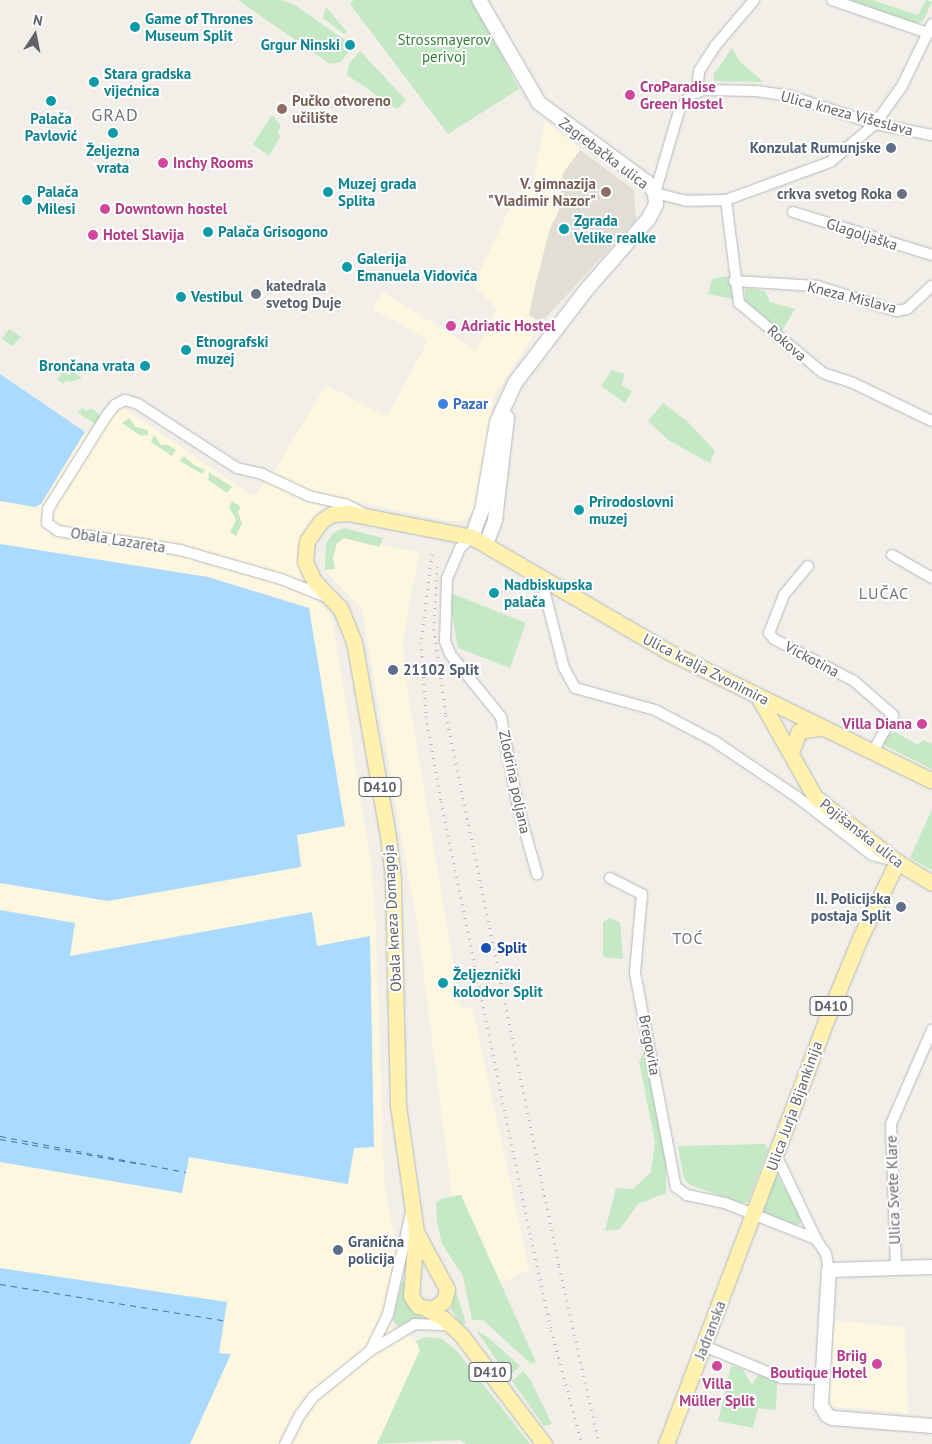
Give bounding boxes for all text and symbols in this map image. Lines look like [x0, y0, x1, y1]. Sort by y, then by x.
place label: Game of Thrones Museum Split [145, 9, 254, 44]
north arrow [10, 10, 60, 60]
text: N [32, 11, 44, 30]
marker: Game of Thrones Museum Split [129, 21, 141, 33]
park label: Strossmayerov perivoj [397, 30, 491, 65]
place label: Grgur Ninski [261, 36, 340, 54]
marker: Grgur Ninski [344, 39, 356, 51]
place label: Stara gradska vijećnica [104, 64, 191, 99]
marker: Stara gradska vijećnica [88, 76, 100, 88]
place label: CroParadise Green Hostel [640, 77, 723, 112]
street label: Ulica kneza Višeslava [779, 87, 915, 139]
marker: CroParadise Green Hostel [624, 89, 636, 101]
place label: Pučko otvoreno učilište [292, 91, 391, 126]
marker: Palača Pavlović [45, 95, 57, 107]
marker: Pučko otvoreno učilište [276, 103, 288, 115]
district label: GRAD [91, 104, 139, 126]
place label: Palača Pavlović [25, 109, 77, 144]
street label: Zagrebačka ulica [556, 113, 652, 193]
marker: Željezna vrata [107, 127, 119, 139]
place label: Konzulat Rumunjske [750, 139, 881, 157]
place label: Željezna vrata [86, 141, 140, 176]
marker: Konzulat Rumunjske [885, 142, 897, 154]
place label: Inchy Rooms [173, 154, 254, 172]
marker: Inchy Rooms [157, 157, 169, 169]
place label: Muzej grada Splita [338, 174, 417, 209]
place label: V. gimnazija "Vladimir Nazor" [488, 174, 596, 209]
place label: Palača Milesi [37, 182, 78, 217]
place label: crkva svetog Roka [777, 185, 892, 203]
marker: Muzej grada Splita [322, 186, 334, 198]
marker: V. gimnazija "Vladimir Nazor" [600, 186, 612, 198]
marker: crkva svetog Roka [896, 188, 908, 200]
marker: Palača Milesi [21, 194, 33, 206]
place label: Downtown hostel [115, 200, 227, 218]
marker: Downtown hostel [99, 203, 111, 215]
place label: Zgrada Velike realke [574, 211, 656, 246]
street label: Glagoljaška [824, 214, 900, 254]
place label: Palača Grisogono [218, 223, 328, 241]
marker: Zgrada Velike realke [558, 223, 570, 235]
place label: Hotel Slavija [103, 226, 184, 244]
marker: Palača Grisogono [202, 226, 214, 238]
marker: Hotel Slavija [87, 229, 99, 241]
place label: Galerija Emanuela Vidovića [357, 249, 478, 284]
marker: Galerija Emanuela Vidovića [341, 261, 353, 273]
place label: katedrala svetog Duje [266, 276, 341, 311]
street label: Kneza Mislava [806, 277, 898, 317]
place label: Vestibul [191, 288, 243, 306]
marker: katedrala svetog Duje [250, 288, 262, 300]
marker: Vestibul [175, 291, 187, 303]
place label: Adriatic Hostel [461, 317, 556, 335]
marker: Adriatic Hostel [445, 320, 457, 332]
street label: Rokova [764, 321, 810, 365]
place label: Etnografski muzej [196, 332, 269, 367]
marker: Etnografski muzej [180, 344, 192, 356]
place label: Brončana vrata [39, 357, 135, 375]
marker: Brončana vrata [139, 360, 151, 372]
place label: Pazar [453, 395, 488, 413]
marker: Pazar [437, 398, 449, 410]
place label: Prirodoslovni muzej [589, 492, 674, 527]
marker: Prirodoslovni muzej [573, 504, 585, 516]
street label: Obala Lazareta [69, 524, 167, 556]
place label: Nadbiskupska palača [504, 575, 592, 610]
district label: LUČAC [858, 583, 910, 603]
marker: Nadbiskupska palača [488, 587, 500, 599]
street label: Ulica kralja Zvonimira [640, 629, 772, 709]
street label: Vickotina [782, 637, 842, 681]
place label: 21102 Split [403, 661, 479, 679]
marker: 21102 Split [387, 664, 399, 676]
place label: Villa Diana [842, 715, 912, 733]
marker: Villa Diana [916, 718, 928, 730]
street label: Zlodrina poljana [495, 729, 535, 835]
road number: D410 [358, 776, 402, 799]
street label: Pojišanska ulica [816, 795, 908, 871]
street label: Obala kneza Domagoja [379, 844, 405, 992]
place label: II. Policijska postaja Split [811, 889, 891, 924]
marker: II. Policijska postaja Split [895, 901, 907, 913]
district label: TOĆ [672, 928, 704, 948]
place label: Split [497, 939, 527, 957]
marker: Split [479, 941, 493, 955]
place label: Željeznički kolodvor Split [453, 965, 543, 1000]
marker: Željeznički kolodvor Split [437, 977, 449, 989]
road number: D410 [808, 994, 854, 1018]
street label: Bregovita [635, 1013, 665, 1077]
street label: Ulica Jurja Bijankinija [762, 1039, 826, 1173]
street label: Ulica Svete Klare [882, 1135, 904, 1245]
place label: Granična policija [348, 1232, 404, 1267]
marker: Granična policija [332, 1244, 344, 1256]
street label: Jadranska [691, 1298, 729, 1362]
place label: Briig Boutique Hotel [770, 1346, 867, 1381]
marker: Briig Boutique Hotel [871, 1358, 883, 1370]
road number: D410 [468, 1360, 512, 1384]
marker: Villa Müller Split [711, 1360, 723, 1372]
place label: Villa Müller Split [679, 1374, 755, 1409]

